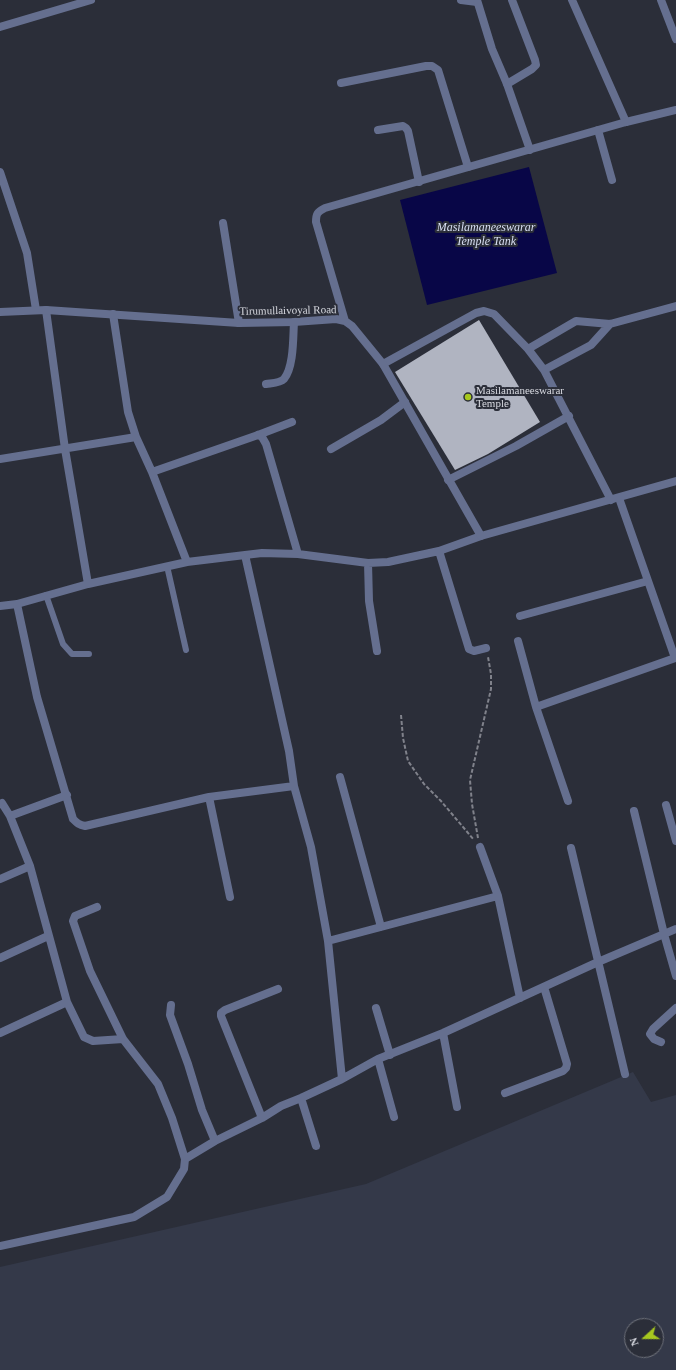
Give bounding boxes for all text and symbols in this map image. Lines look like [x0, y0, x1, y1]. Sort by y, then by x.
water label: Masilamaneeswarar Temple Tank [437, 221, 535, 249]
street label: Tirumullaivoyal Road [239, 304, 337, 318]
place label: Masilamaneeswarar Temple [476, 384, 564, 410]
marker: Masilamaneeswarar Temple [463, 392, 473, 402]
north arrow [624, 1318, 664, 1358]
text: N [627, 1336, 641, 1348]

